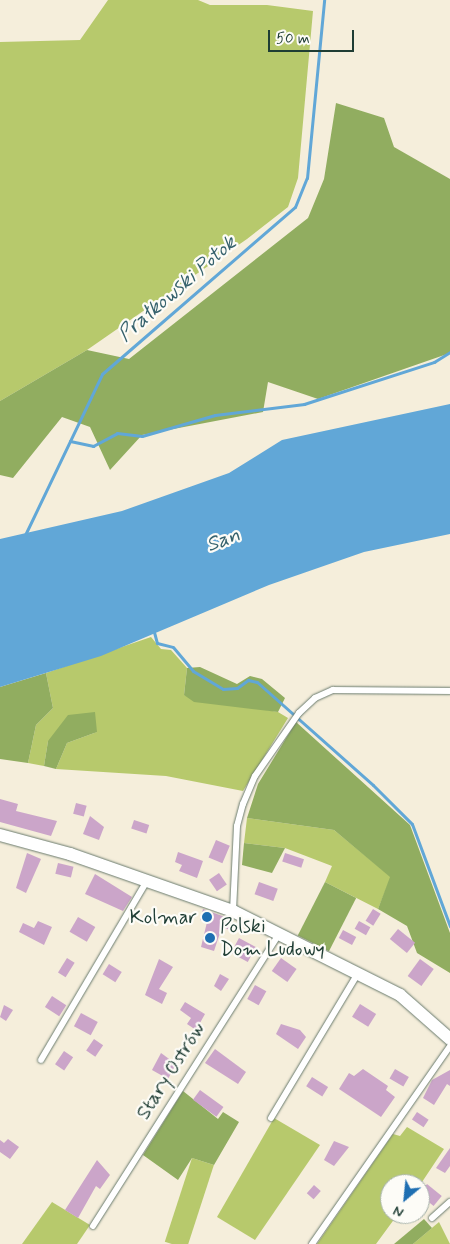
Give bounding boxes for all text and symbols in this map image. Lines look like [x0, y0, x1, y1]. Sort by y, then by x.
scale bar [270, 20, 356, 52]
text: 50 m [276, 29, 310, 49]
water label: Prałkowski Potok [114, 232, 240, 346]
water label: San [203, 522, 243, 558]
place label: Kolmar [130, 905, 197, 929]
marker: Kolmar [201, 911, 213, 923]
place label: Polski Dom Ludowy [220, 914, 331, 961]
marker: Polski Dom Ludowy [204, 932, 216, 944]
street label: Stary Ostrów [131, 1018, 211, 1124]
north arrow [380, 1174, 430, 1224]
text: N [390, 1201, 407, 1222]

